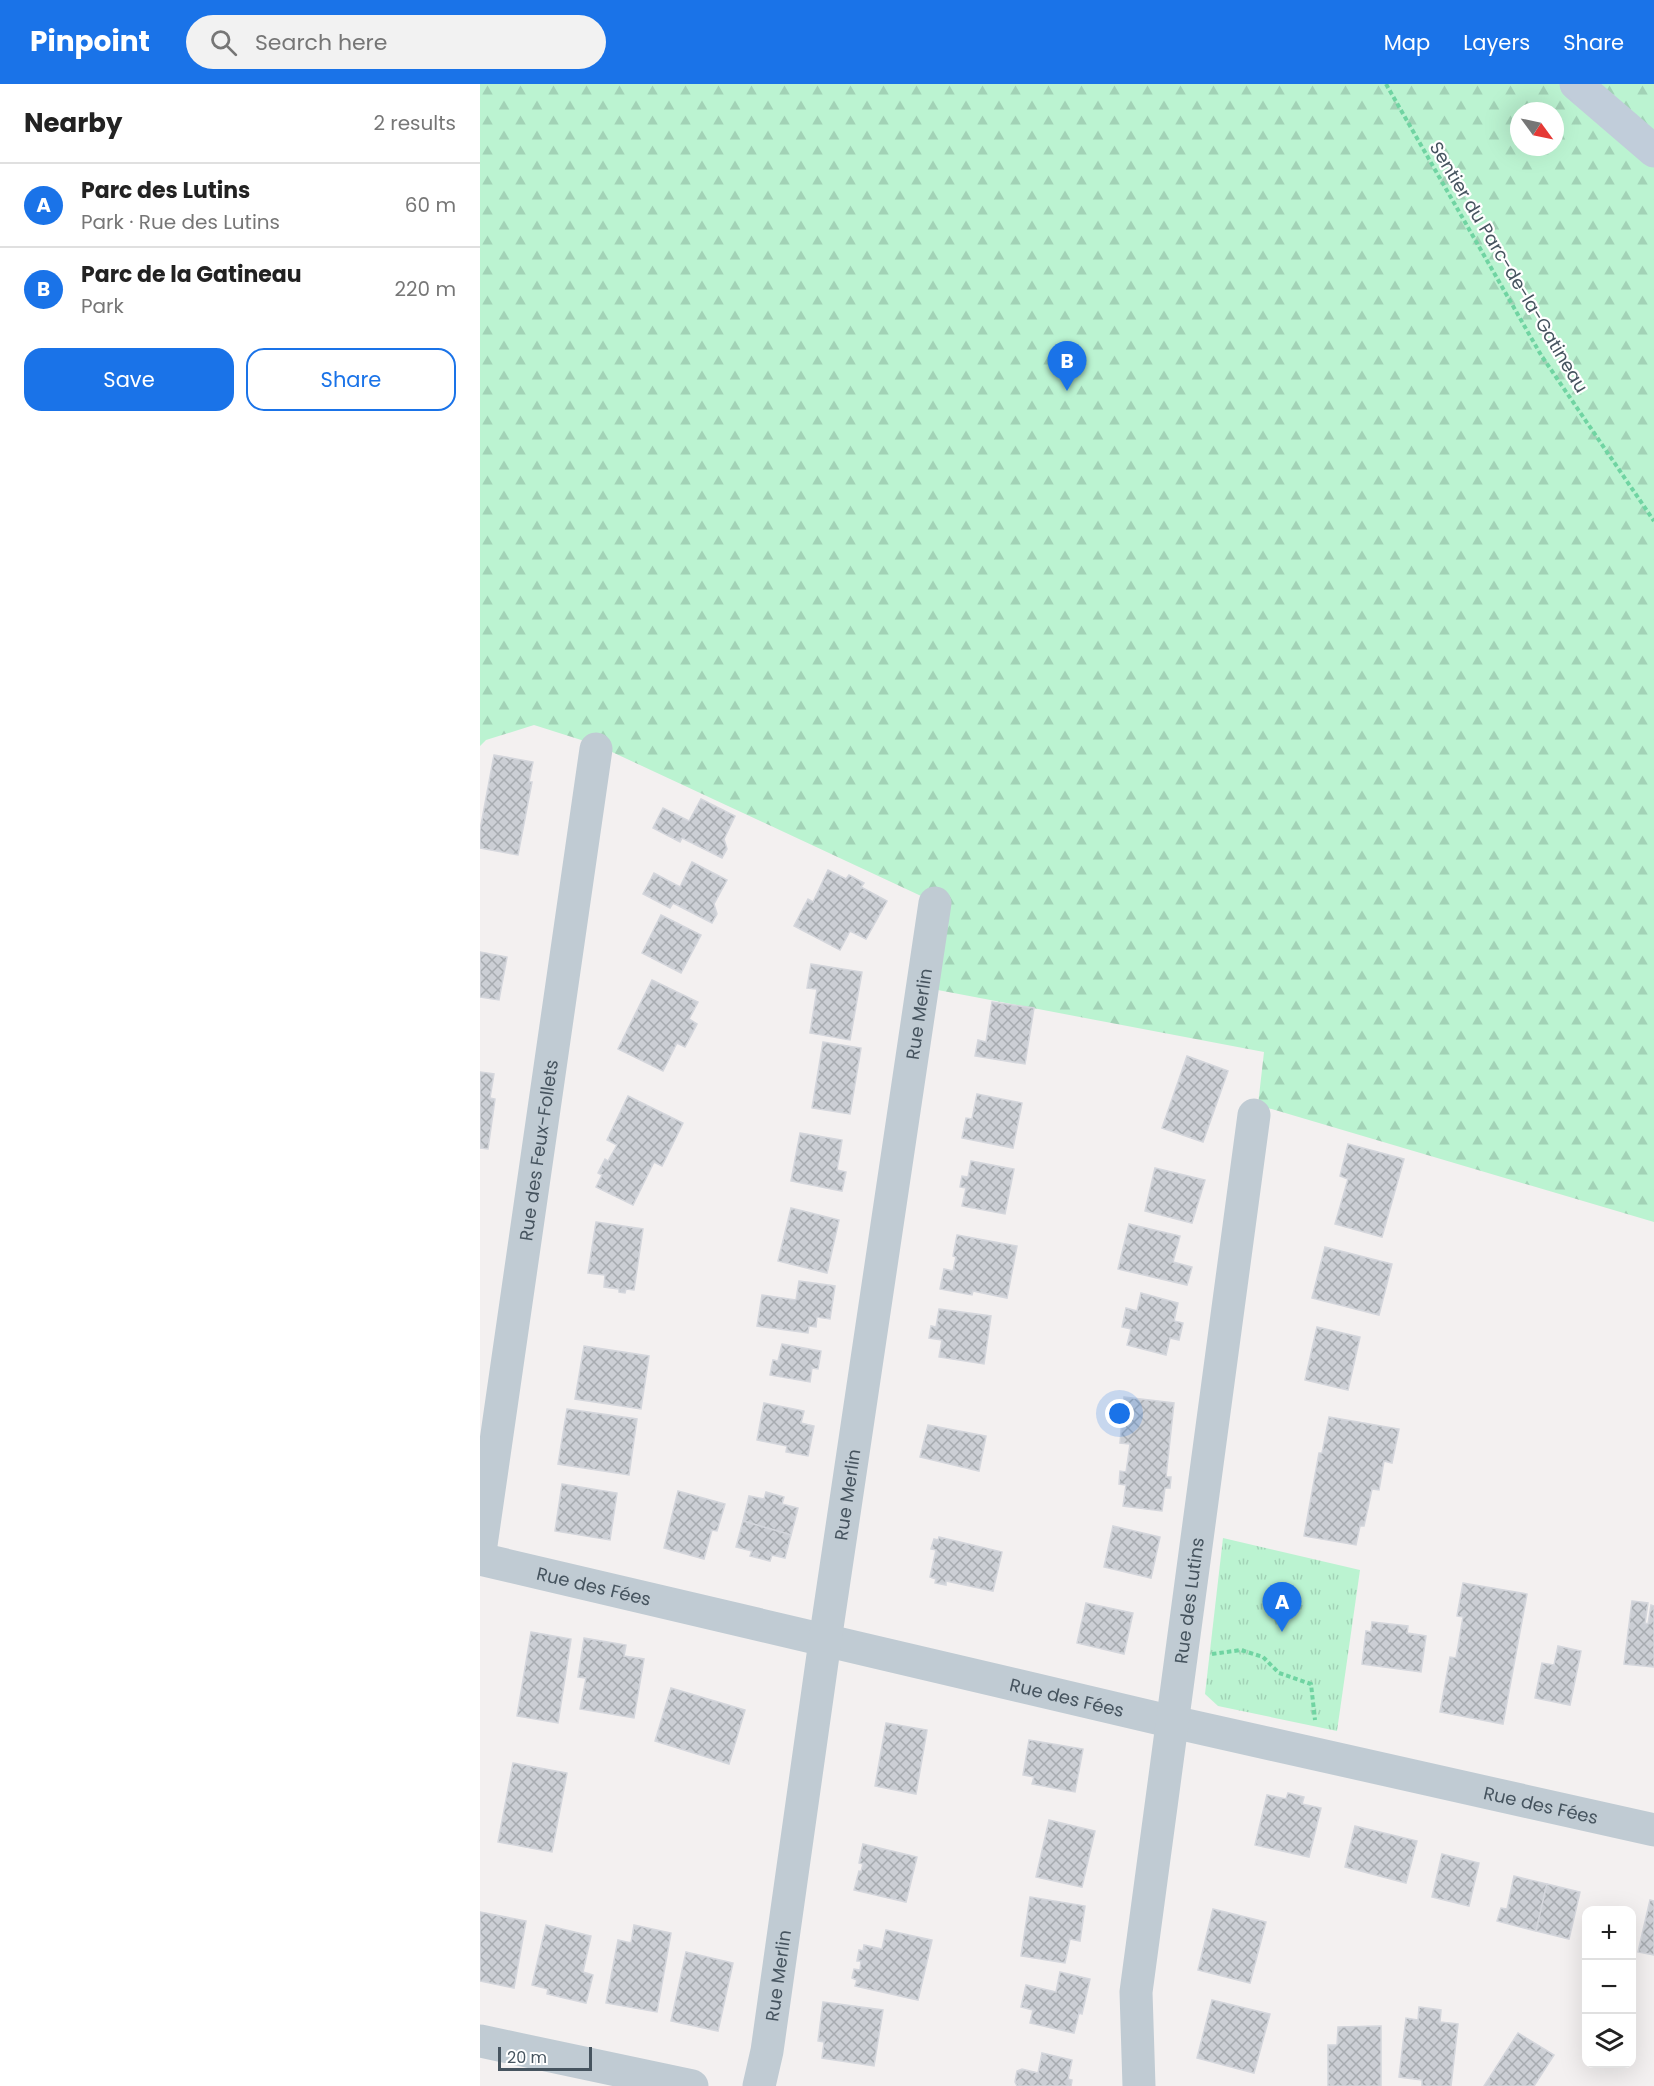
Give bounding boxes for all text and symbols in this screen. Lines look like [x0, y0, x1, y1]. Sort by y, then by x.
search box [186, 15, 606, 69]
text: Pinpoint [30, 22, 150, 61]
icon: search [207, 26, 240, 59]
text: Search here [255, 27, 387, 58]
text: Map [1384, 28, 1430, 57]
text: Layers [1463, 28, 1530, 57]
text: Share [1563, 28, 1624, 57]
north arrow [1510, 102, 1564, 156]
text: Nearby [24, 105, 122, 141]
text: 2 results [373, 109, 456, 137]
street label: Sentier du Parc-de-la-Gatineau [1424, 137, 1594, 397]
text: Parc des Lutins [81, 175, 250, 206]
text: A [36, 191, 51, 219]
text: 60 m [405, 191, 456, 219]
text: Park · Rue des Lutins [81, 208, 280, 236]
text: Parc de la Gatineau [81, 259, 302, 290]
text: B [37, 275, 50, 303]
text: 220 m [395, 275, 456, 303]
text: Park [81, 292, 124, 320]
pin: B [1048, 342, 1086, 391]
button: Save [24, 348, 234, 411]
button: Share [246, 348, 456, 411]
street label: Rue Merlin [899, 966, 938, 1061]
street label: Rue des Feux-Follets [513, 1058, 564, 1243]
your location [1105, 1399, 1134, 1428]
street label: Rue Merlin [828, 1447, 866, 1542]
street label: Rue des Lutins [1168, 1536, 1210, 1665]
street label: Rue des Fées [534, 1560, 654, 1611]
pin: A [1262, 1582, 1302, 1632]
street label: Rue des Fées [1007, 1672, 1127, 1723]
street label: Rue des Fées [1481, 1780, 1601, 1830]
map controls [1582, 1906, 1636, 2068]
button: + [1582, 1906, 1636, 1960]
street label: Rue Merlin [759, 1928, 796, 2023]
button: − [1582, 1960, 1636, 2014]
button: layers [1582, 2014, 1636, 2068]
scale bar [498, 2044, 592, 2072]
text: 20 m [507, 2046, 547, 2069]

